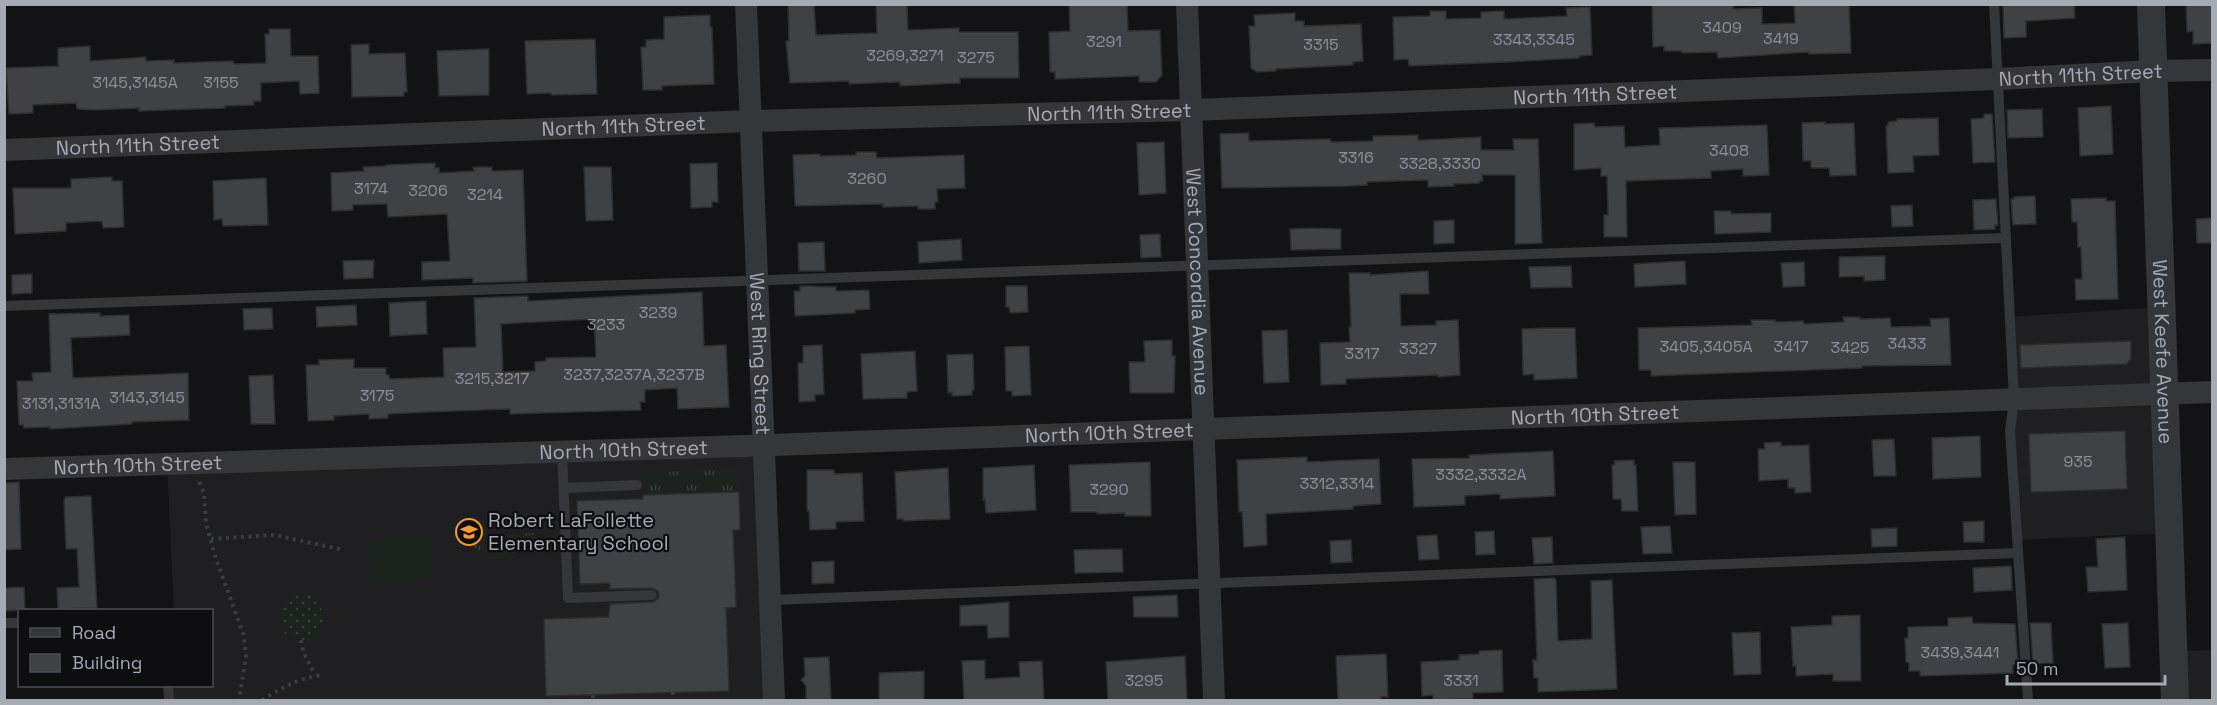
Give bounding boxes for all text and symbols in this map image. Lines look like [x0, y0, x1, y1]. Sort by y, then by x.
house number: 3409 [1702, 17, 1742, 38]
house number: 3419 [1763, 28, 1799, 49]
house number: 3343,3345 [1493, 29, 1575, 50]
house number: 3291 [1086, 31, 1122, 52]
house number: 3315 [1303, 34, 1339, 55]
house number: 3269,3271 [866, 45, 944, 66]
house number: 3275 [957, 47, 995, 68]
street label: North 11th Street [1998, 58, 2163, 92]
house number: 3145,3145A [92, 72, 178, 93]
house number: 3155 [203, 72, 239, 93]
street label: North 11th Street [1512, 78, 1678, 111]
street label: North 11th Street [1027, 97, 1192, 127]
street label: North 11th Street [541, 110, 706, 142]
street label: North 11th Street [55, 129, 221, 161]
house number: 3408 [1709, 140, 1749, 161]
house number: 3316 [1338, 147, 1374, 168]
house number: 3328,3330 [1399, 153, 1481, 174]
house number: 3260 [847, 168, 887, 189]
street label: West Concordia Avenue [1180, 168, 1215, 396]
house number: 3174 [354, 178, 388, 199]
house number: 3206 [408, 180, 448, 201]
house number: 3214 [467, 184, 503, 205]
street label: West Keefe Avenue [2147, 259, 2179, 444]
street label: West Ring Street [744, 272, 776, 436]
house number: 3239 [639, 302, 677, 323]
house number: 3233 [587, 314, 625, 335]
house number: 3433 [1888, 333, 1927, 354]
house number: 3405,3405A [1659, 336, 1753, 357]
house number: 3417 [1774, 336, 1808, 357]
house number: 3425 [1831, 337, 1869, 358]
house number: 3327 [1399, 338, 1437, 359]
house number: 3317 [1345, 343, 1379, 364]
house number: 3237,3237A,3237B [563, 364, 705, 385]
house number: 3215,3217 [455, 368, 529, 389]
house number: 3175 [360, 385, 394, 406]
house number: 3143,3145 [109, 387, 185, 408]
house number: 3131,3131A [22, 393, 100, 414]
street label: North 10th Street [1510, 399, 1680, 431]
street label: North 10th Street [1025, 416, 1194, 449]
street label: North 10th Street [539, 434, 708, 465]
street label: North 10th Street [53, 449, 223, 480]
house number: 935 [2063, 451, 2093, 472]
house number: 3332,3332A [1435, 464, 1527, 485]
house number: 3312,3314 [1299, 473, 1375, 494]
house number: 3290 [1089, 479, 1129, 500]
place label: Robert LaFollette Elementary School [488, 507, 669, 556]
school or university icon: Robert LaFollette Elementary School [454, 517, 484, 547]
legend [18, 609, 213, 687]
text: Road [72, 621, 116, 644]
house number: 3439,3441 [1921, 642, 1999, 663]
scale bar [2007, 648, 2164, 686]
text: Building [72, 651, 142, 674]
text: 50 m [2016, 657, 2058, 680]
house number: 3295 [1125, 670, 1163, 691]
house number: 3331 [1443, 670, 1479, 691]

